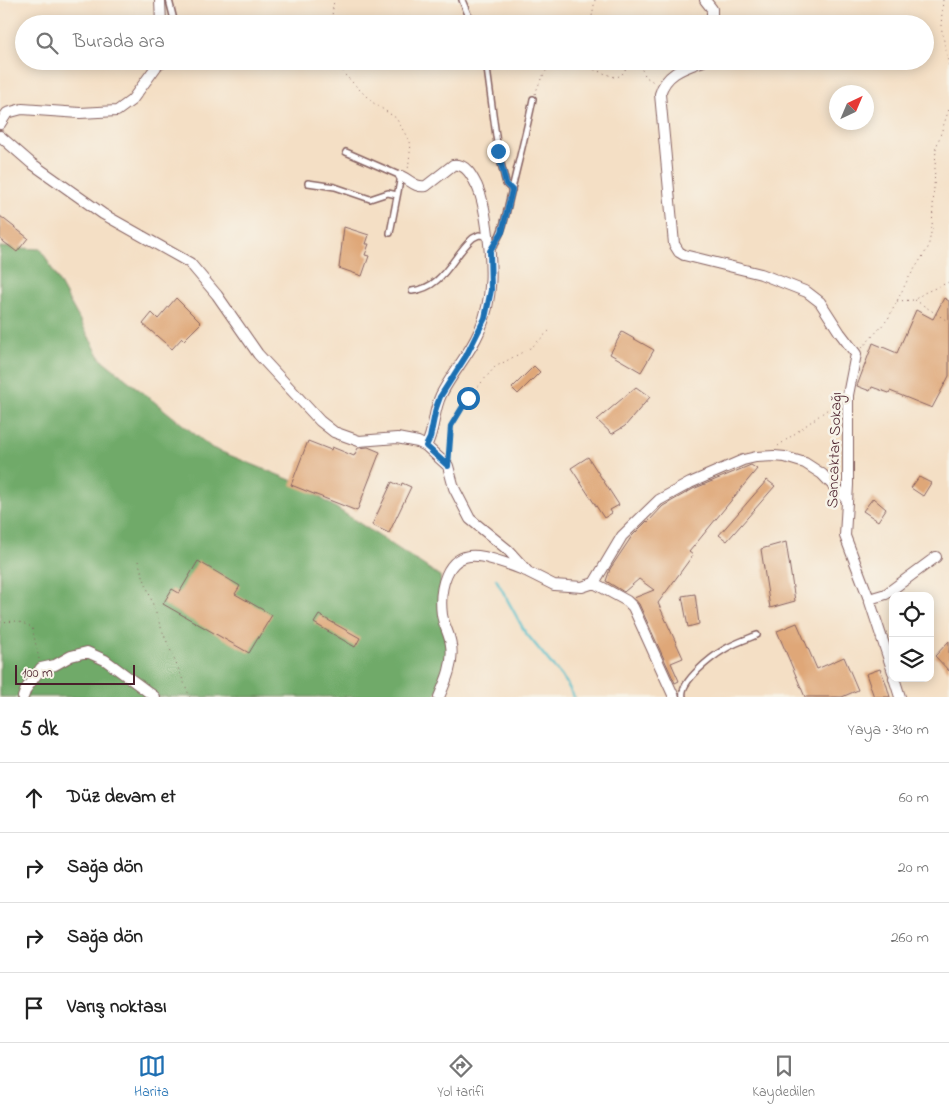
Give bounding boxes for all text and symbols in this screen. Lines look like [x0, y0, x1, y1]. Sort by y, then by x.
search box [15, 15, 934, 70]
icon: search [33, 29, 61, 57]
text: Burada ara [73, 29, 165, 56]
north arrow [829, 85, 874, 130]
route end [487, 140, 510, 163]
route start [457, 387, 480, 410]
street label: Sancaktar Sokağı [821, 391, 849, 509]
map controls [889, 592, 934, 682]
button: locate [889, 592, 934, 637]
button: layers [889, 637, 934, 682]
scale bar [15, 662, 135, 685]
text: 100 m [22, 663, 53, 684]
text: 5 dk [20, 715, 58, 745]
text: Yaya · 340 m [848, 718, 929, 742]
icon: ahead [20, 784, 48, 812]
text: Düz devam et [67, 784, 176, 811]
text: 60 m [899, 786, 929, 810]
icon: right [20, 854, 48, 882]
text: Sağa dön [67, 854, 143, 881]
text: 20 m [898, 856, 929, 880]
icon: right [20, 924, 48, 952]
text: Sağa dön [67, 924, 143, 951]
text: 260 m [891, 926, 929, 950]
icon: arrive [20, 994, 48, 1022]
text: Varış noktası [67, 994, 167, 1021]
tab: Harita [134, 1052, 169, 1103]
tab: Yol tarifi [437, 1052, 484, 1103]
tab: Kaydedilen [752, 1052, 815, 1103]

